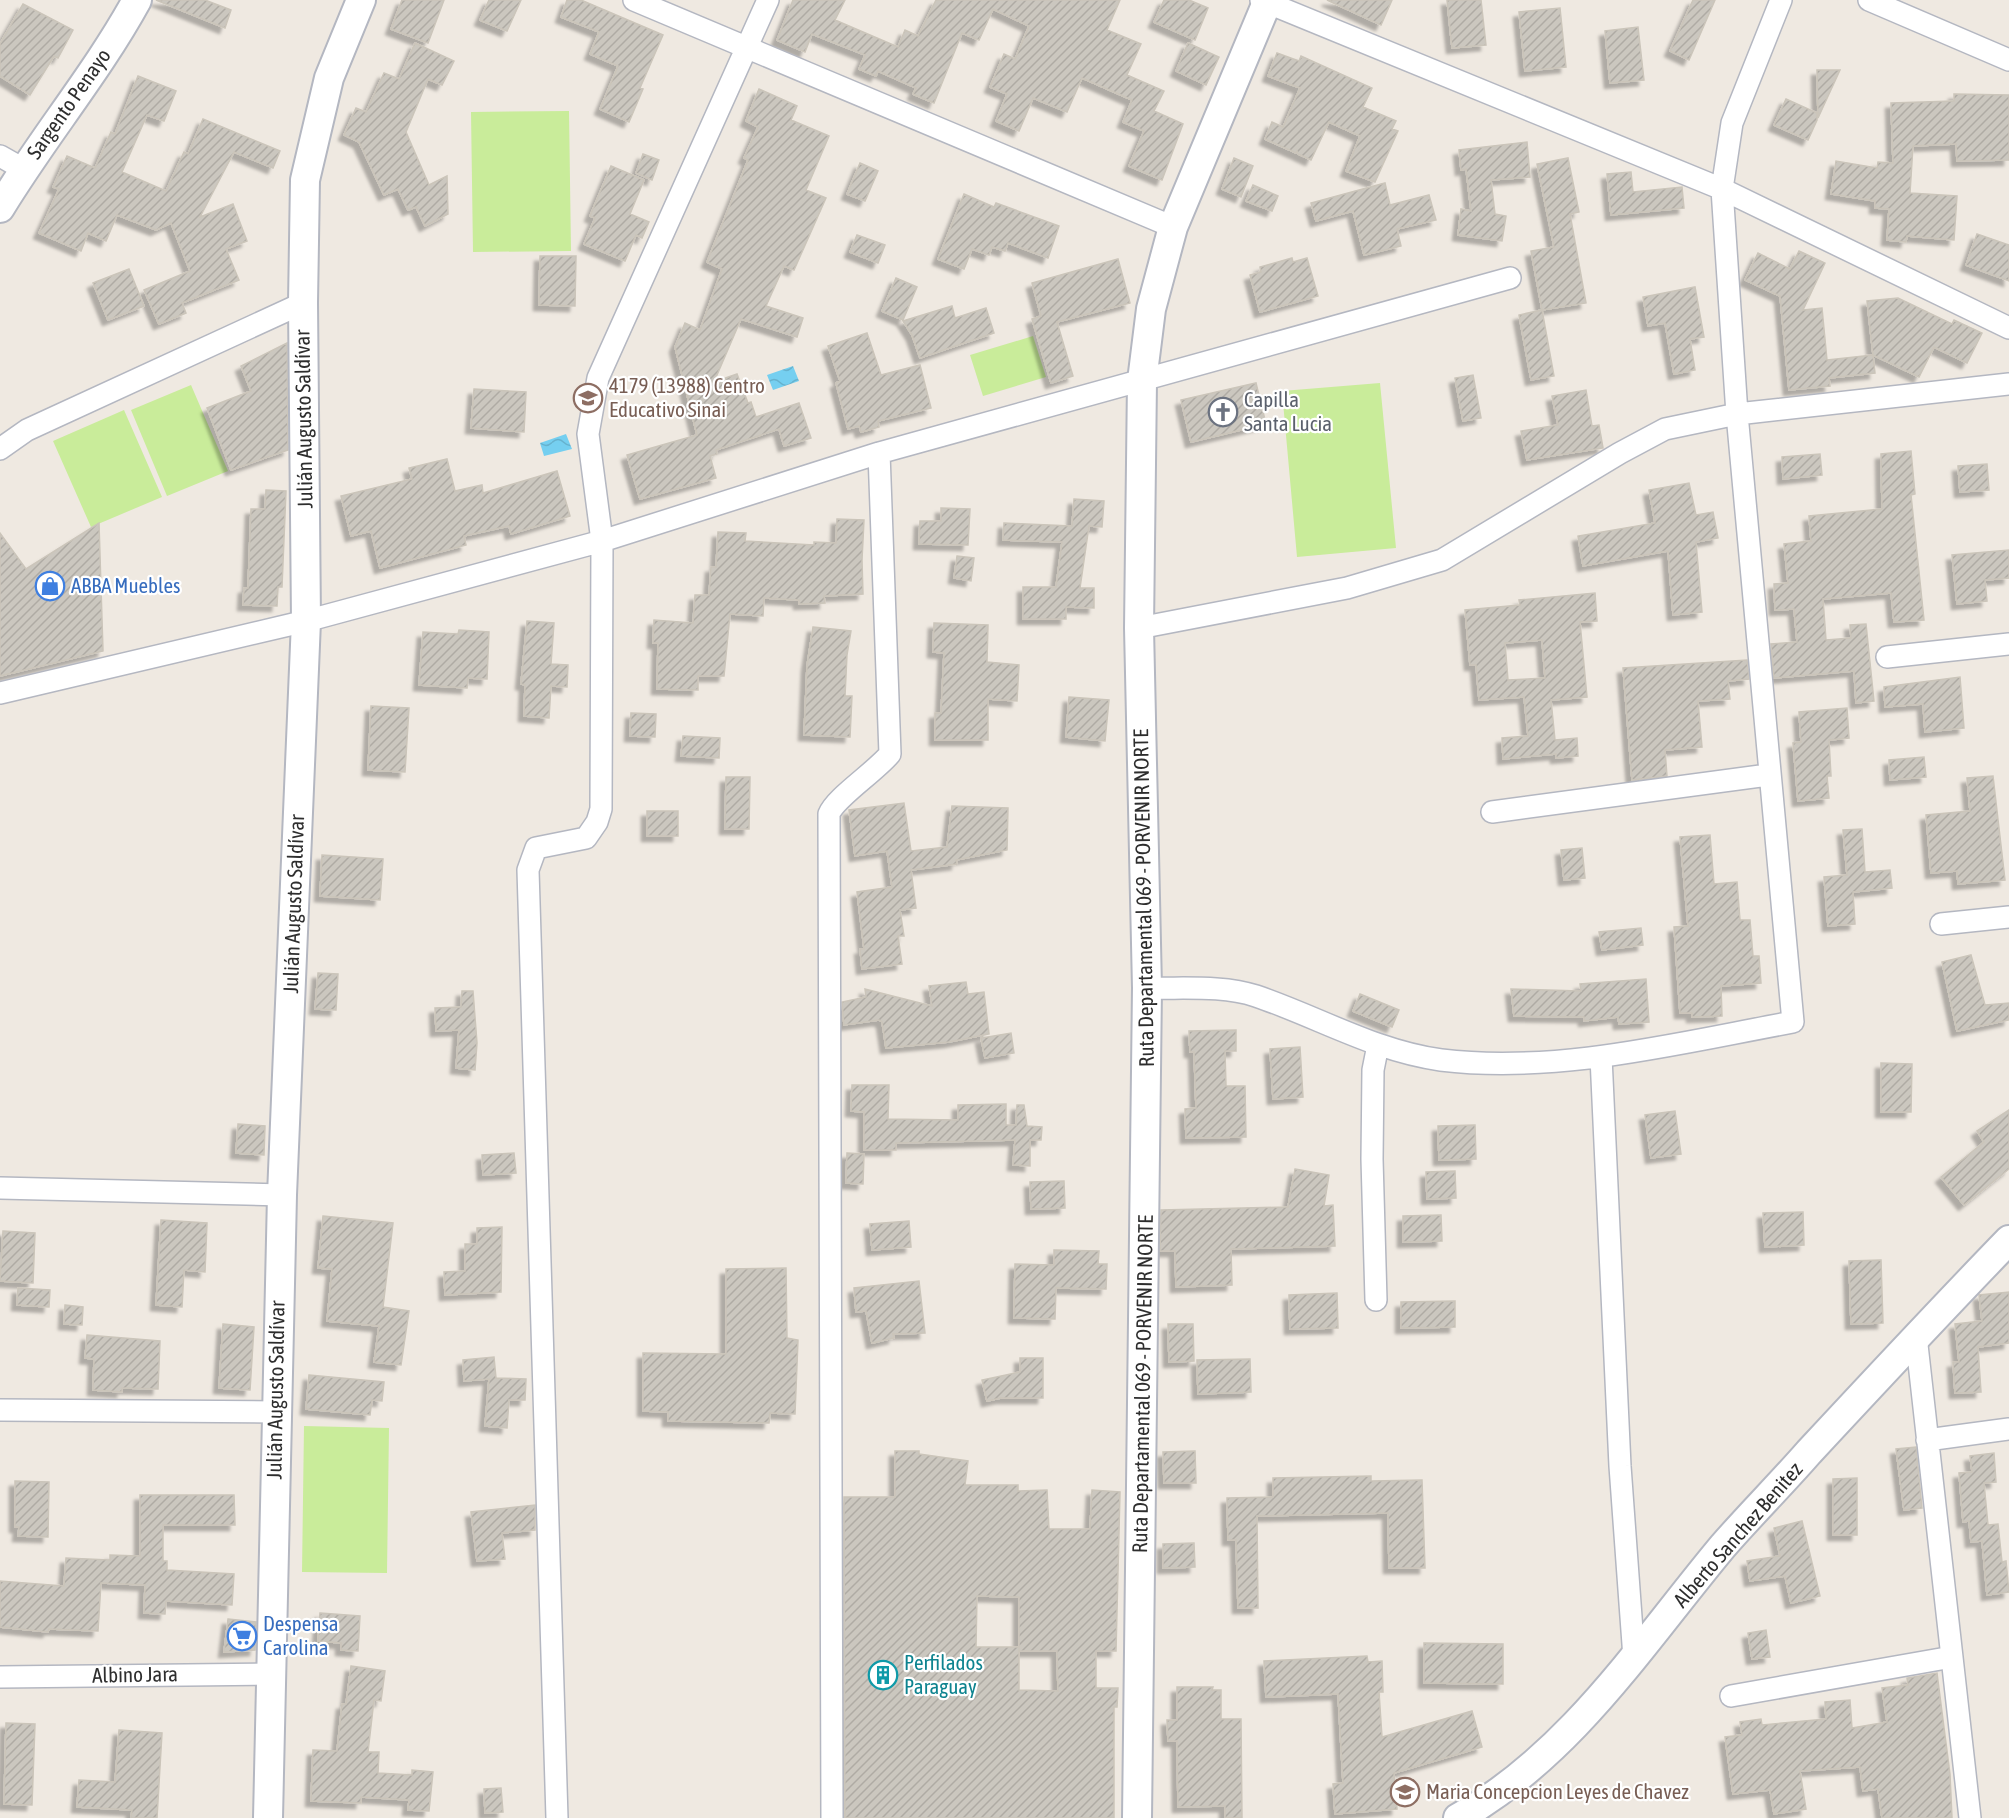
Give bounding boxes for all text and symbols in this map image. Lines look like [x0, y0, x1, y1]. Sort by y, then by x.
street label: Sargento Penayo [21, 44, 115, 163]
street label: Julián Augusto Saldívar [289, 329, 317, 509]
place label: 4179 (13988) Centro Educativo Sinai [609, 373, 765, 421]
school or university icon: 4179 (13988) Centro Educativo Sinai [572, 382, 604, 414]
place label: Capilla Santa Lucia [1244, 387, 1332, 435]
church icon: Capilla Santa Lucia [1207, 396, 1239, 428]
shop icon: ABBA Muebles [34, 570, 66, 602]
place label: ABBA Muebles [71, 573, 180, 597]
street label: Ruta Departamental 069 - PORVENIR NORTE [1128, 729, 1158, 1067]
street label: Julián Augusto Saldívar [278, 813, 308, 994]
street label: Ruta Departamental 069 - PORVENIR NORTE [1127, 1215, 1157, 1553]
street label: Julián Augusto Saldívar [261, 1300, 289, 1480]
street label: Alberto Sanchez Benitez [1668, 1457, 1807, 1612]
place label: Despensa Carolina [263, 1611, 339, 1659]
supermarket icon: Despensa Carolina [226, 1620, 258, 1652]
place label: Perfilados Paraguay [904, 1650, 983, 1698]
building icon: Perfilados Paraguay [867, 1659, 899, 1691]
street label: Albino Jara [92, 1661, 178, 1687]
school or university icon: Maria Concepcion Leyes de Chavez [1389, 1776, 1421, 1808]
place label: Maria Concepcion Leyes de Chavez [1426, 1779, 1689, 1803]

